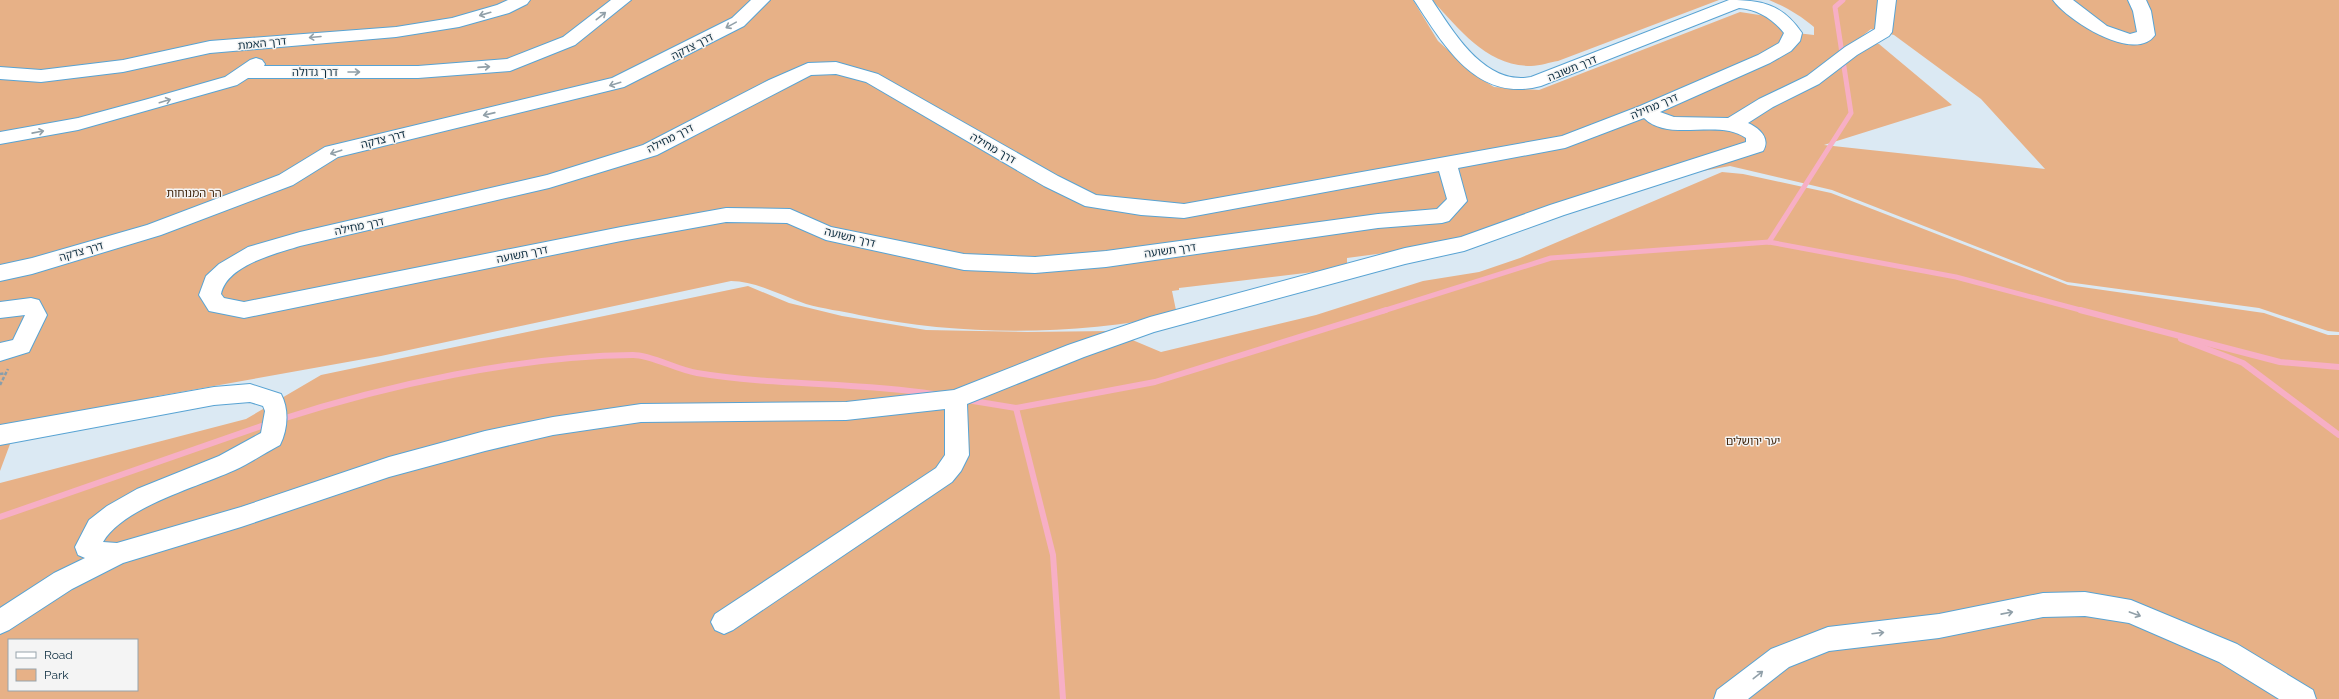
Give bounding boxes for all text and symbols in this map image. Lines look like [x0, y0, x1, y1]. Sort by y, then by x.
one-way arrow [479, 11, 492, 18]
one-way arrow [595, 12, 606, 20]
one-way arrow [726, 22, 738, 30]
street label: דרך צדקה [669, 30, 716, 63]
street label: דרך האמת [237, 34, 287, 53]
one-way arrow [309, 34, 322, 41]
street label: דרך תשובה [1546, 53, 1599, 84]
one-way arrow [477, 63, 490, 70]
street label: דרך גדולה [292, 66, 338, 79]
one-way arrow [347, 68, 360, 76]
one-way arrow [610, 80, 622, 88]
street label: דרך מחילה [1628, 91, 1680, 122]
one-way arrow [158, 97, 171, 104]
one-way arrow [483, 110, 496, 118]
street label: דרך מחילה [645, 121, 696, 156]
one-way arrow [31, 127, 44, 135]
street label: דרך צדקה [359, 128, 407, 151]
street label: דרך מחילה [968, 130, 1018, 167]
one-way arrow [330, 148, 342, 156]
park label: הר המנוחות [166, 187, 222, 200]
street label: דרך מחילה [333, 215, 385, 238]
street label: דרך תשועה [823, 225, 877, 250]
street label: דרך צדקה [57, 239, 105, 264]
street label: דרך תשועה [1143, 240, 1197, 261]
street label: דרך תשועה [495, 243, 549, 266]
park label: יער ירושלים [1726, 435, 1780, 448]
one-way arrow [2000, 608, 2013, 616]
one-way arrow [2129, 610, 2141, 618]
one-way arrow [1872, 629, 1885, 637]
legend [8, 639, 138, 691]
text: Road [44, 648, 73, 662]
text: Park [44, 668, 69, 682]
one-way arrow [1753, 671, 1764, 679]

